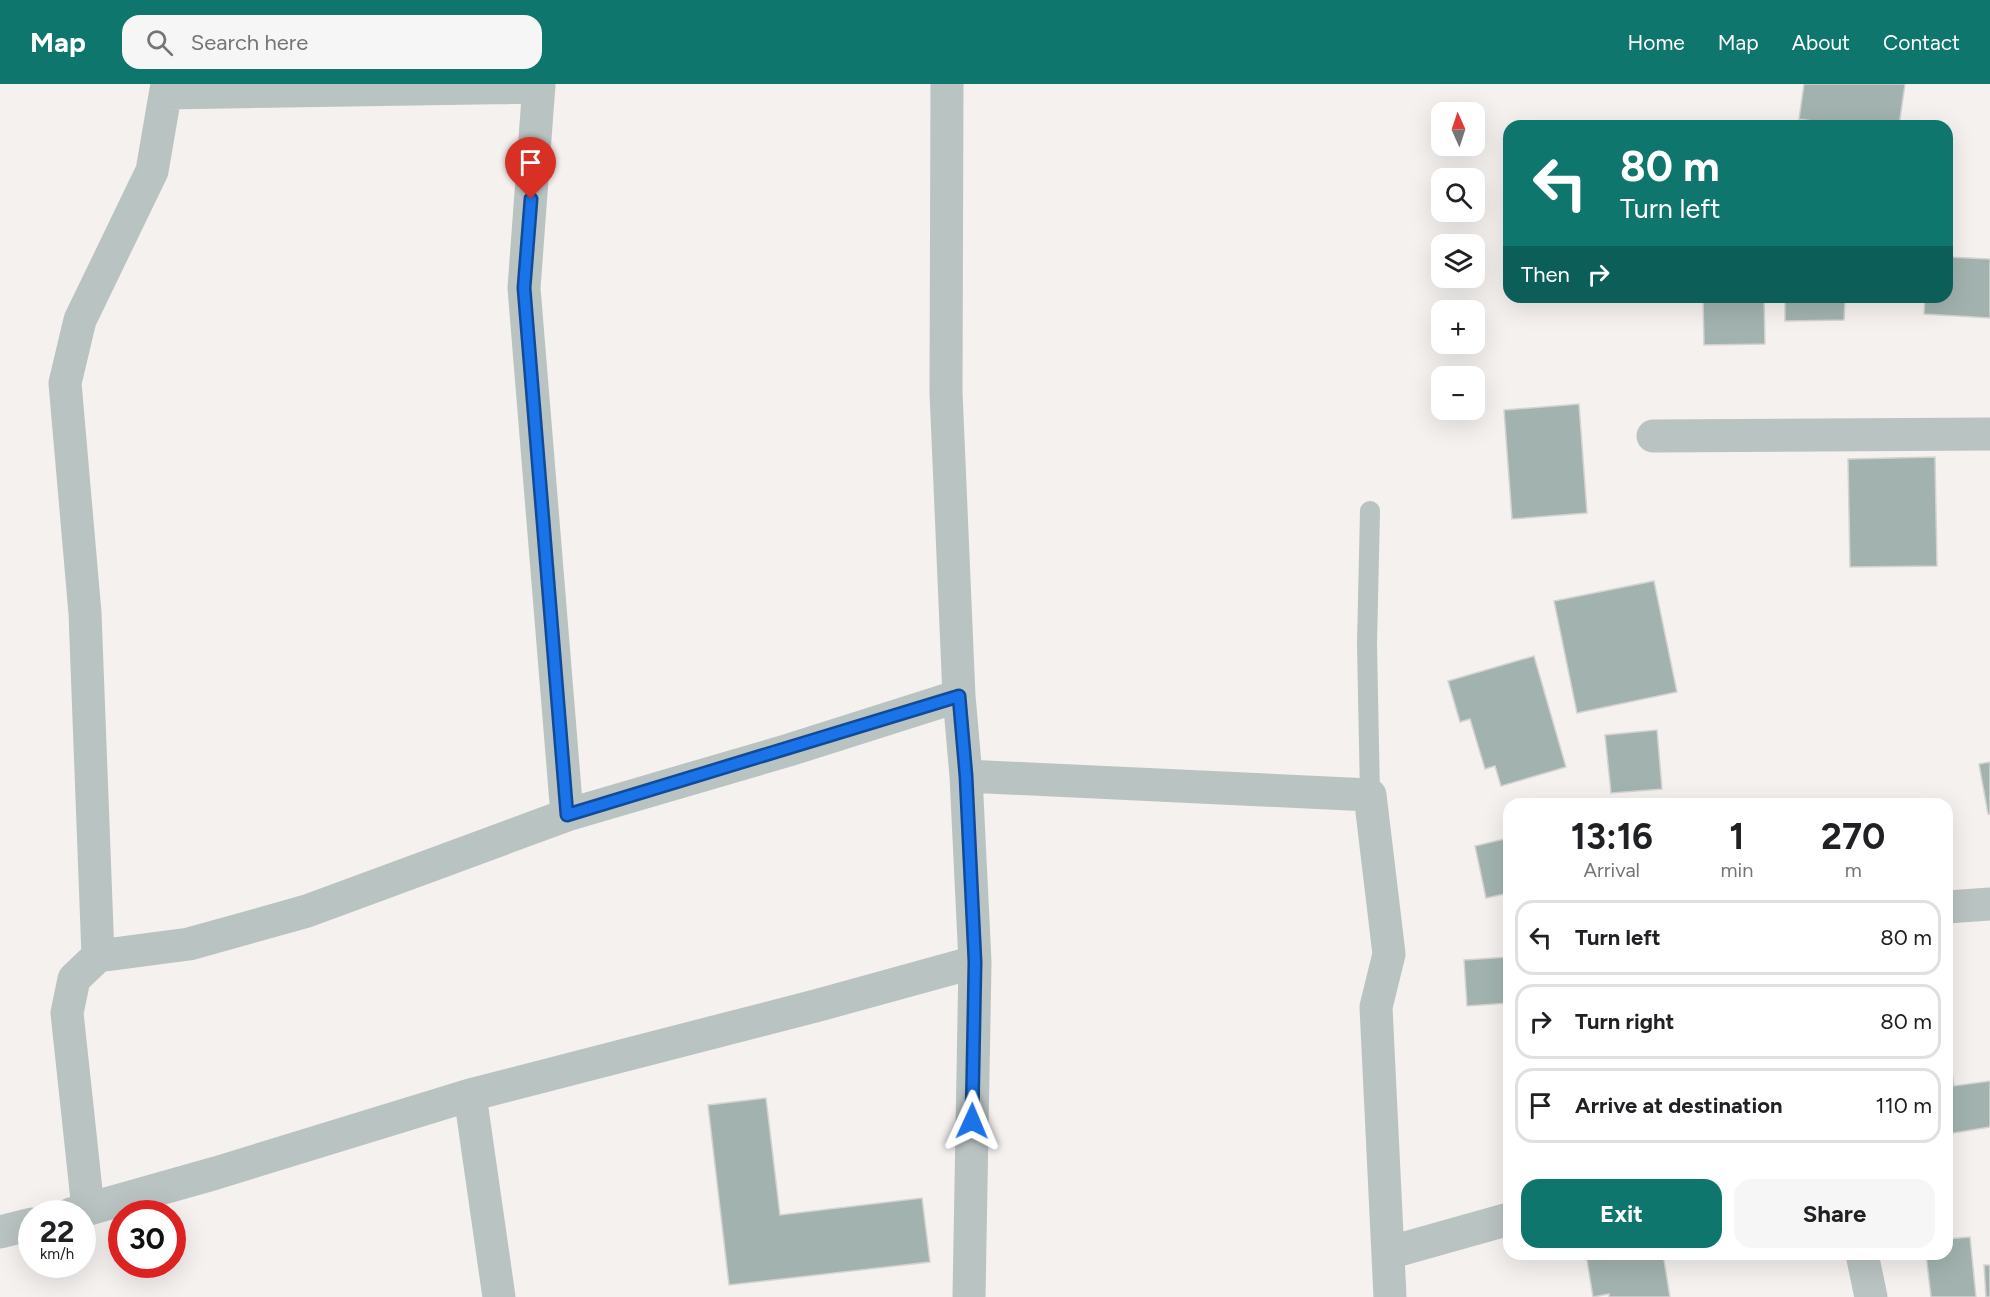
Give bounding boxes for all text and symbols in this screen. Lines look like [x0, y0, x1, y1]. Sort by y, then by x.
search box [122, 15, 542, 69]
text: Map [30, 25, 86, 59]
icon: search [143, 26, 176, 59]
text: Search here [191, 29, 308, 56]
text: Home [1628, 30, 1685, 55]
text: Map [1718, 30, 1759, 55]
text: About [1792, 30, 1850, 55]
text: Contact [1883, 30, 1960, 55]
north arrow [1431, 102, 1485, 156]
map controls [1431, 102, 1485, 420]
pin [505, 137, 556, 199]
text: 80 m [1620, 141, 1720, 192]
icon: left [1521, 144, 1599, 222]
icon: arrive [514, 146, 547, 179]
button: search [1431, 168, 1485, 222]
text: Turn left [1620, 192, 1720, 225]
button: layers [1431, 234, 1485, 288]
icon: right [1582, 258, 1615, 291]
text: Then [1521, 261, 1570, 288]
button: + [1431, 300, 1485, 354]
button: − [1431, 366, 1485, 420]
text: 13:16 [1571, 815, 1653, 858]
text: 1 [1729, 815, 1745, 858]
text: 270 [1821, 815, 1885, 858]
text: Arrival [1584, 858, 1640, 882]
text: min [1721, 858, 1753, 882]
text: m [1845, 858, 1862, 882]
icon: left [1524, 921, 1557, 954]
text: Turn left [1575, 924, 1661, 951]
text: 80 m [1880, 924, 1932, 951]
icon: right [1524, 1005, 1557, 1038]
text: Turn right [1575, 1008, 1674, 1035]
text: 80 m [1880, 1008, 1932, 1035]
position arrow [940, 1089, 1004, 1153]
icon: arrive [1524, 1089, 1557, 1122]
text: Arrive at destination [1575, 1092, 1783, 1119]
text: 110 m [1876, 1092, 1932, 1119]
button: Exit [1521, 1179, 1722, 1248]
button: Share [1734, 1179, 1935, 1248]
speed limit sign: 30 [108, 1200, 186, 1278]
text: 22 [40, 1213, 74, 1250]
text: km/h [40, 1245, 74, 1263]

